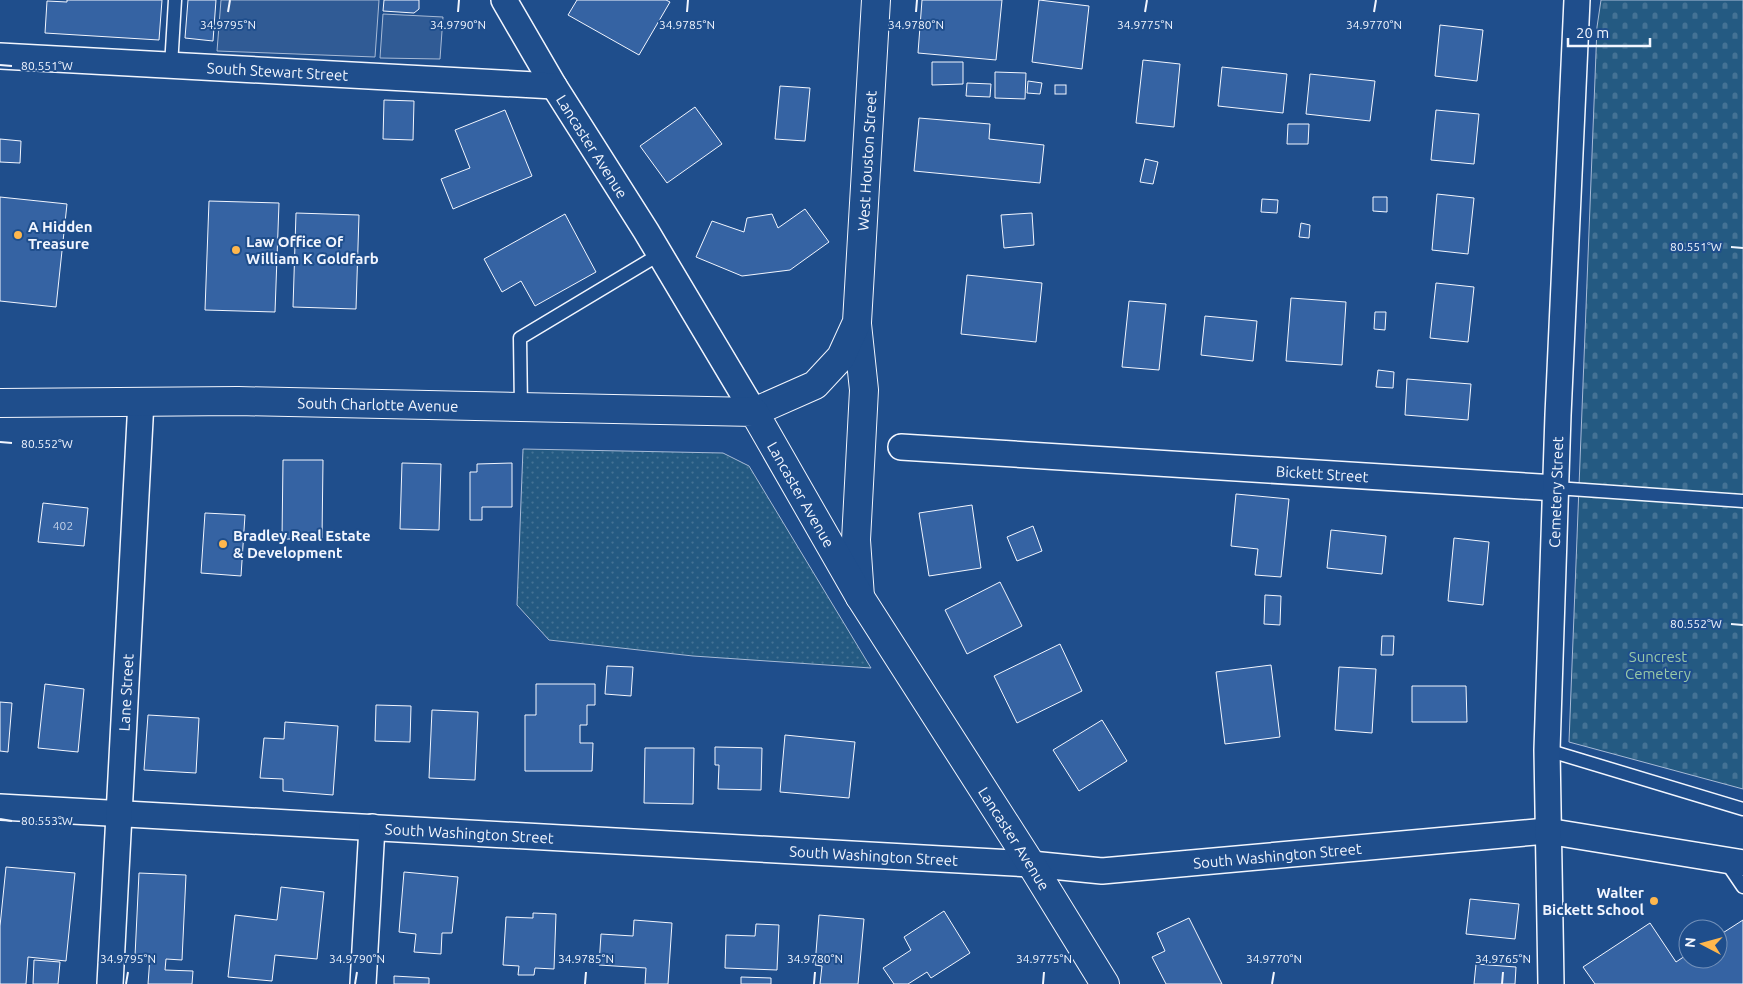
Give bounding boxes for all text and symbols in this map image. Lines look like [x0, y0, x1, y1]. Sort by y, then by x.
scale bar [1568, 15, 1650, 47]
text: 34.9795°N [200, 18, 256, 31]
text: 34.9790°N [430, 18, 486, 31]
text: 34.9785°N [659, 18, 715, 31]
text: 34.9780°N [888, 18, 944, 31]
text: 34.9775°N [1117, 18, 1173, 31]
text: 34.9770°N [1346, 18, 1402, 31]
text: 20 m [1576, 24, 1609, 41]
text: 80.551°W [21, 59, 73, 72]
street label: South Stewart Street [206, 59, 349, 83]
street label: West Houston Street [854, 90, 879, 231]
street label: Lancaster Avenue [553, 92, 631, 201]
place label: A Hidden Treasure [28, 218, 93, 252]
marker: A Hidden Treasure [12, 229, 24, 241]
place label: Law Office Of William K Goldfarb [246, 233, 379, 267]
text: 80.551°W [1670, 240, 1722, 253]
marker: Law Office Of William K Goldfarb [230, 244, 242, 256]
street label: South Charlotte Avenue [297, 394, 459, 414]
street label: Cemetery Street [1545, 436, 1566, 548]
text: 80.552°W [21, 437, 73, 450]
street label: Lancaster Avenue [764, 438, 838, 550]
street label: Bickett Street [1275, 462, 1369, 485]
house number: 402 [53, 519, 73, 532]
place label: Bradley Real Estate & Development [233, 527, 371, 561]
marker: Bradley Real Estate & Development [217, 538, 229, 550]
text: 80.552°W [1670, 617, 1722, 630]
park label: Suncrest Cemetery [1625, 648, 1691, 682]
street label: Lane Street [115, 653, 136, 732]
street label: Lancaster Avenue [975, 784, 1054, 893]
text: 80.553°W [21, 814, 73, 827]
street label: South Washington Street [384, 820, 554, 846]
street label: South Washington Street [1192, 839, 1362, 871]
street label: South Washington Street [789, 842, 959, 868]
place label: Walter Bickett School [1542, 884, 1645, 918]
marker: Walter Bickett School [1648, 895, 1660, 907]
north arrow [1678, 919, 1728, 969]
text: N [1682, 937, 1699, 949]
text: 34.9795°N [100, 952, 156, 965]
text: 34.9790°N [329, 952, 385, 965]
text: 34.9785°N [558, 952, 614, 965]
text: 34.9780°N [787, 952, 843, 965]
text: 34.9775°N [1016, 952, 1072, 965]
text: 34.9770°N [1246, 952, 1302, 965]
text: 34.9765°N [1475, 952, 1531, 965]

